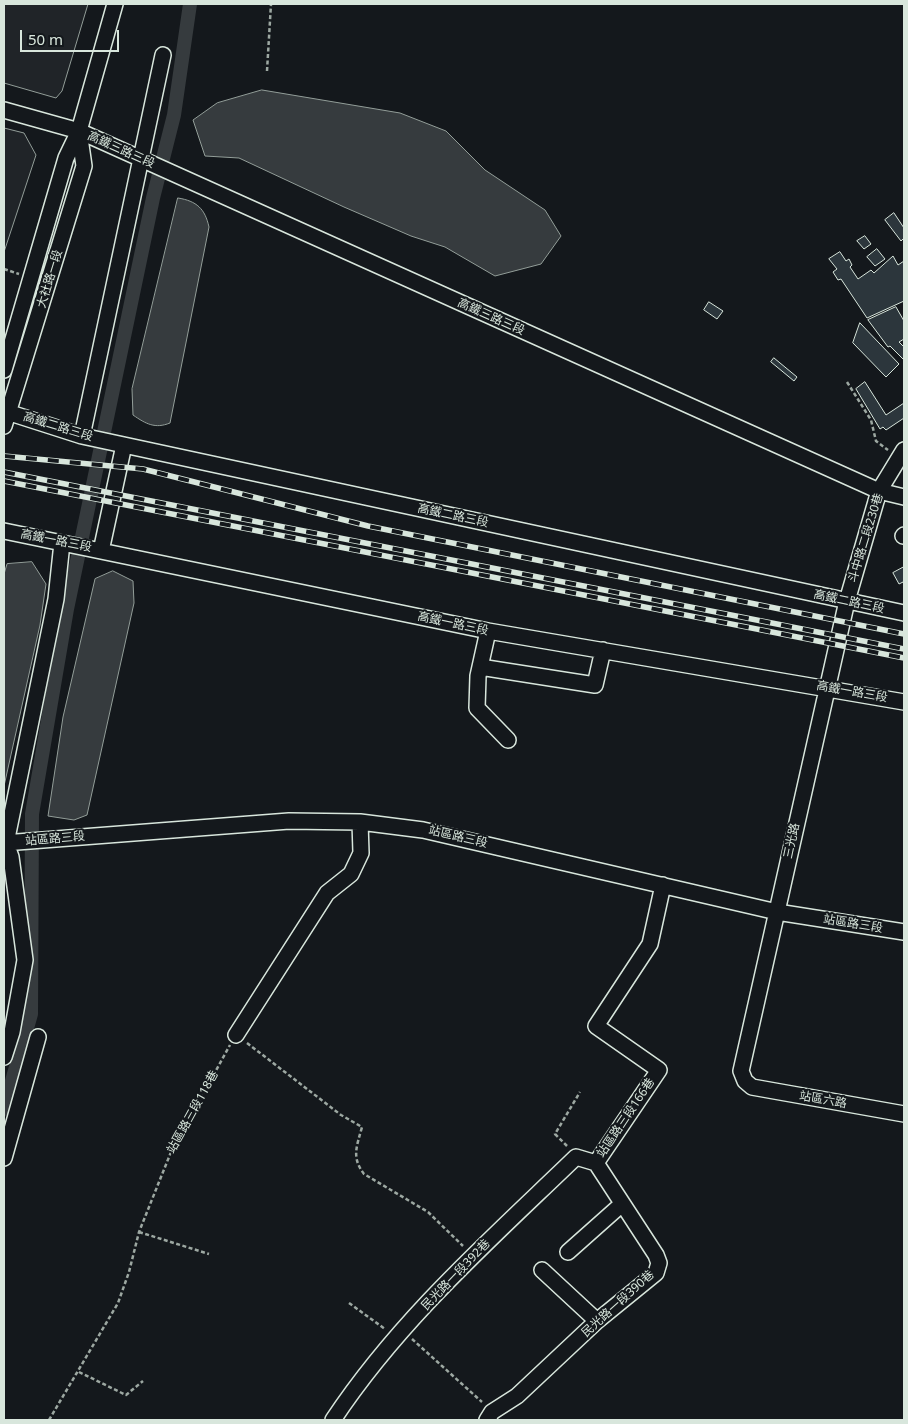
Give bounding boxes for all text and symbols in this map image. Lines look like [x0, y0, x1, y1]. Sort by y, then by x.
scale bar [22, 20, 121, 52]
text: 50 m [28, 29, 63, 49]
street label: 高鐵三路三段 [85, 129, 157, 171]
street label: 大社路一段 [34, 248, 66, 310]
street label: 高鐵三路三段 [455, 296, 527, 338]
street label: 高鐵二路三段 [21, 410, 95, 444]
street label: 斗中路二段230巷 [846, 492, 886, 584]
street label: 高鐵二路三段 [416, 501, 490, 531]
street label: 高鐵一路三段 [19, 527, 93, 555]
street label: 高鐵二路三段 [812, 587, 886, 617]
street label: 高鐵一路三段 [416, 609, 490, 639]
street label: 高鐵一路三段 [815, 679, 889, 705]
street label: 三光路 [781, 822, 803, 860]
street label: 站區路三段 [427, 823, 489, 851]
street label: 站區路三段 [24, 829, 86, 849]
street label: 站區路三段 [822, 912, 884, 936]
street label: 站區路三段118巷 [164, 1068, 222, 1156]
street label: 站區路三段166巷 [594, 1076, 658, 1160]
street label: 站區六路 [798, 1089, 848, 1111]
street label: 民光路一段392巷 [419, 1237, 493, 1313]
street label: 民光路一段390巷 [579, 1268, 657, 1340]

